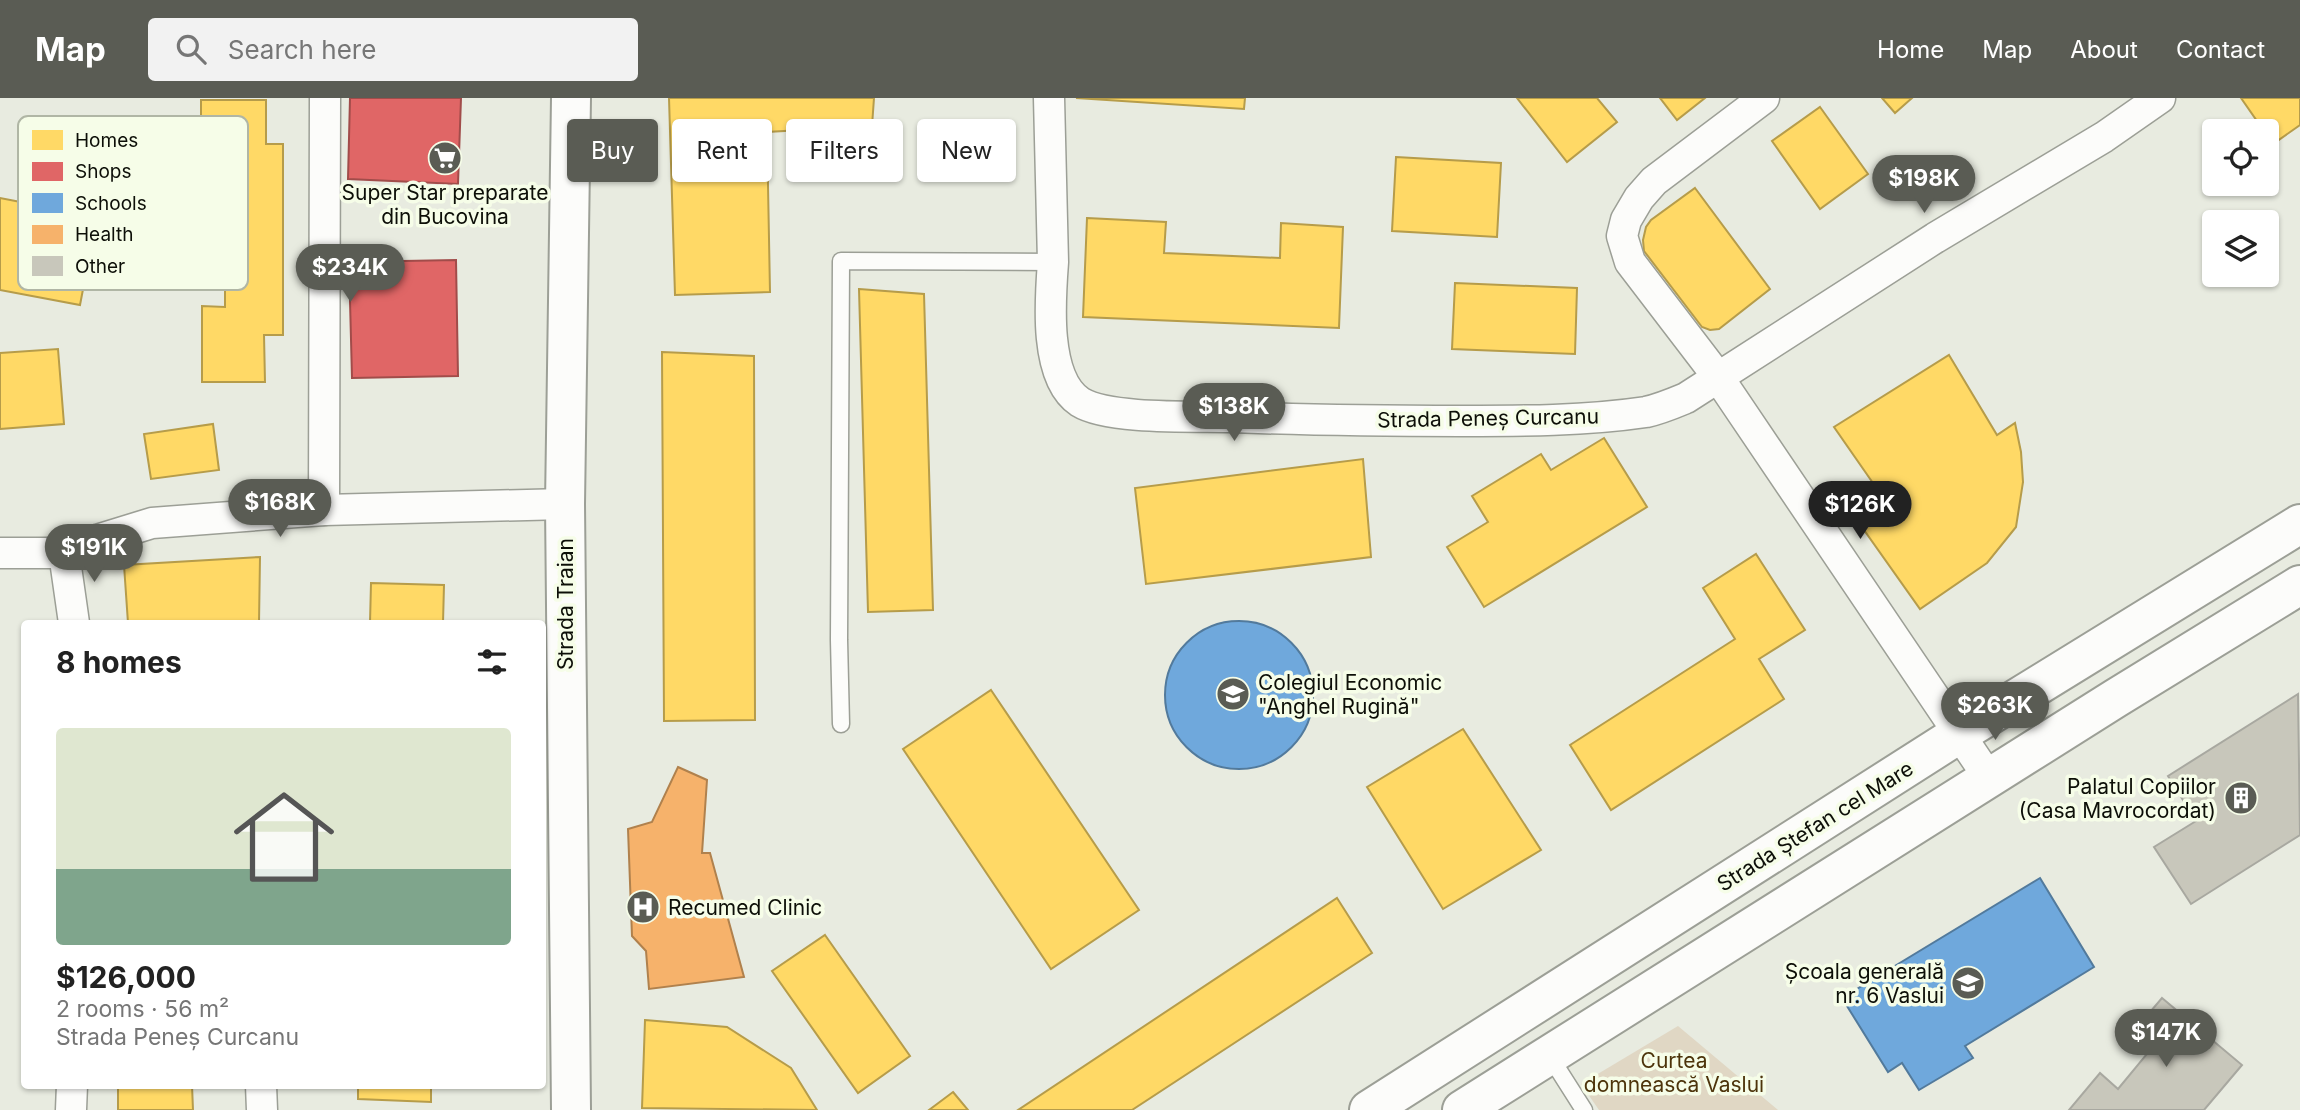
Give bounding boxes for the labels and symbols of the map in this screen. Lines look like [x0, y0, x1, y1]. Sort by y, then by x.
legend [18, 116, 248, 290]
text: Homes [75, 129, 138, 152]
supermarket icon: Super Star preparate din Bucovina [426, 139, 464, 177]
pin: $198K [1875, 156, 1973, 215]
text: Shops [75, 160, 131, 183]
place label: Super Star preparate din Bucovina [342, 180, 548, 229]
text: Schools [75, 192, 147, 215]
text: Health [75, 223, 133, 246]
pin: $234K [301, 244, 399, 304]
text: Other [75, 255, 125, 278]
pin: $138K [1185, 384, 1283, 443]
street label: Strada Peneș Curcanu [1377, 404, 1599, 432]
pin: $168K [231, 480, 329, 539]
pin: $126K [1811, 482, 1909, 541]
pin: $191K [45, 524, 143, 584]
street label: Strada Traian [553, 538, 578, 670]
place label: Colegiul Economic "Anghel Rugină" [1258, 670, 1442, 719]
school or university icon: Colegiul Economic "Anghel Rugină" [1214, 675, 1252, 713]
pin: $263K [1946, 682, 2044, 742]
street label: Strada Ștefan cel Mare [1712, 755, 1918, 897]
place label: Palatul Copiilor (Casa Mavrocordat) [2019, 774, 2216, 823]
building icon: Palatul Copiilor (Casa Mavrocordat) [2222, 779, 2260, 817]
hospital icon: Recumed Clinic [624, 888, 662, 926]
place label: Recumed Clinic [668, 895, 822, 920]
place label: Școala generală nr. 6 Vaslui [1785, 959, 1944, 1008]
school or university icon: Școala generală nr. 6 Vaslui [1949, 964, 1987, 1002]
pin: $147K [2117, 1010, 2215, 1069]
park label: Curtea domnească Vaslui [1584, 1048, 1764, 1097]

